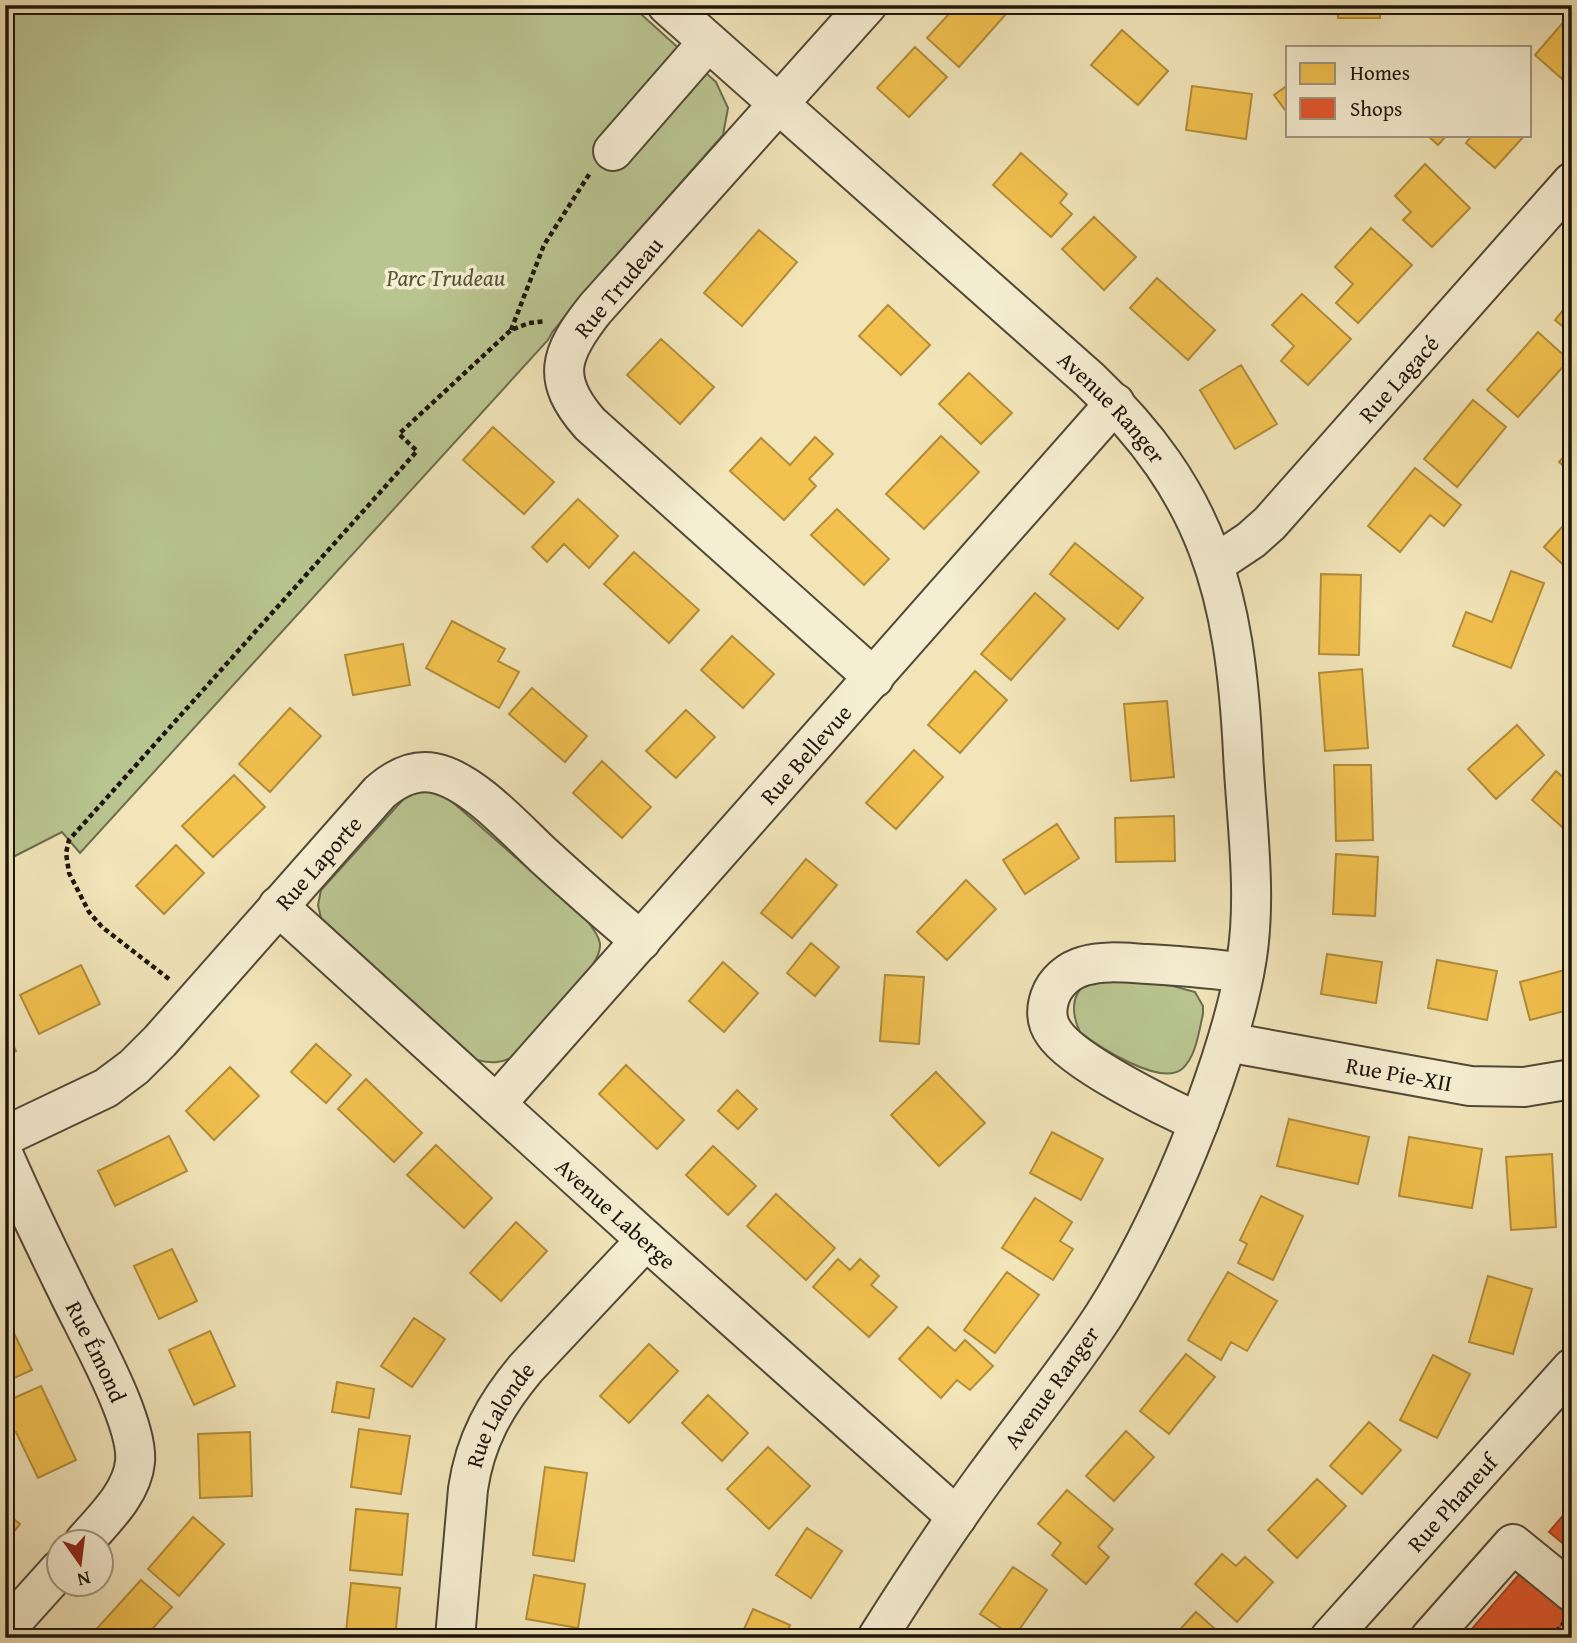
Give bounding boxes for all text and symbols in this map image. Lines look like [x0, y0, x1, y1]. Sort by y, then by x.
legend [1286, 46, 1532, 136]
text: Homes [1350, 57, 1410, 88]
text: Shops [1350, 93, 1402, 124]
street label: Rue Trudeau [566, 229, 670, 345]
park label: Parc Trudeau [386, 261, 506, 294]
street label: Rue Lagacé [1350, 327, 1446, 429]
street label: Avenue Ranger [1051, 343, 1174, 470]
street label: Rue Bellevue [752, 697, 858, 811]
street label: Rue Laporte [267, 808, 369, 917]
street label: Rue Pie-XII [1343, 1047, 1455, 1099]
street label: Avenue Laberge [549, 1150, 684, 1276]
street label: Rue Émond [58, 1295, 136, 1408]
street label: Avenue Ranger [995, 1318, 1107, 1455]
street label: Rue Lalonde [456, 1354, 541, 1471]
street label: Rue Phaneuf [1399, 1444, 1506, 1559]
north arrow [46, 1528, 116, 1598]
text: N [74, 1564, 94, 1595]

